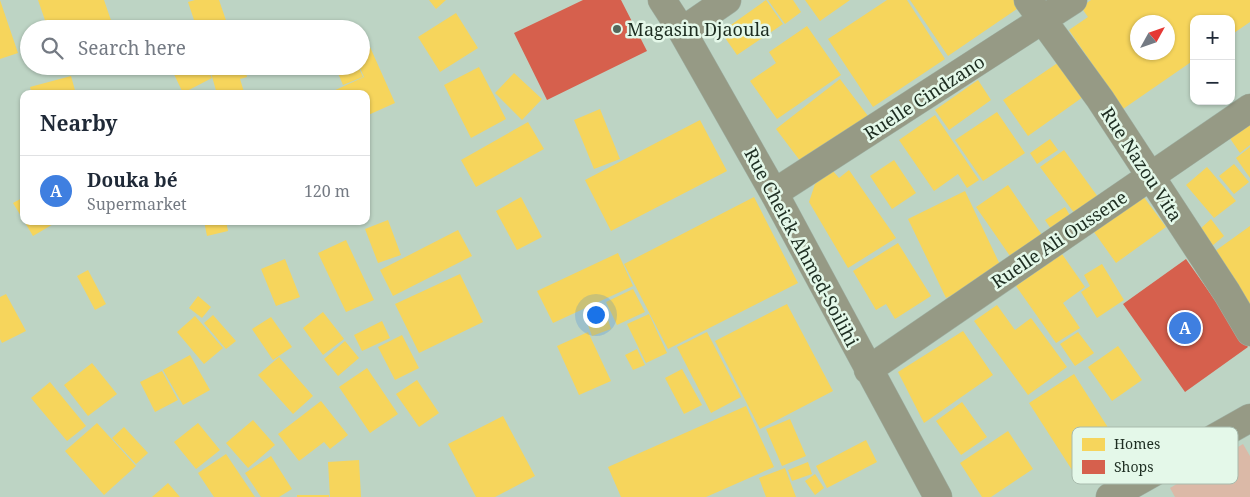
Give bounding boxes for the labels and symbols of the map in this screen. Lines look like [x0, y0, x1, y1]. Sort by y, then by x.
north arrow [1130, 15, 1175, 60]
place label: Magasin Djaoula [627, 17, 770, 41]
marker: Magasin Djaoula [611, 23, 623, 35]
street label: Ruelle Cindzano [859, 49, 989, 145]
street label: Rue Nazou Vita [1096, 102, 1188, 226]
street label: Rue Cheick Ahmed-Soilihi [739, 144, 865, 351]
street label: Ruelle Ali Oussene [986, 185, 1132, 293]
your location [583, 302, 609, 328]
pin: A [1169, 309, 1201, 347]
legend [1072, 427, 1238, 484]
text: Homes [1114, 434, 1160, 453]
text: Shops [1114, 457, 1154, 476]

